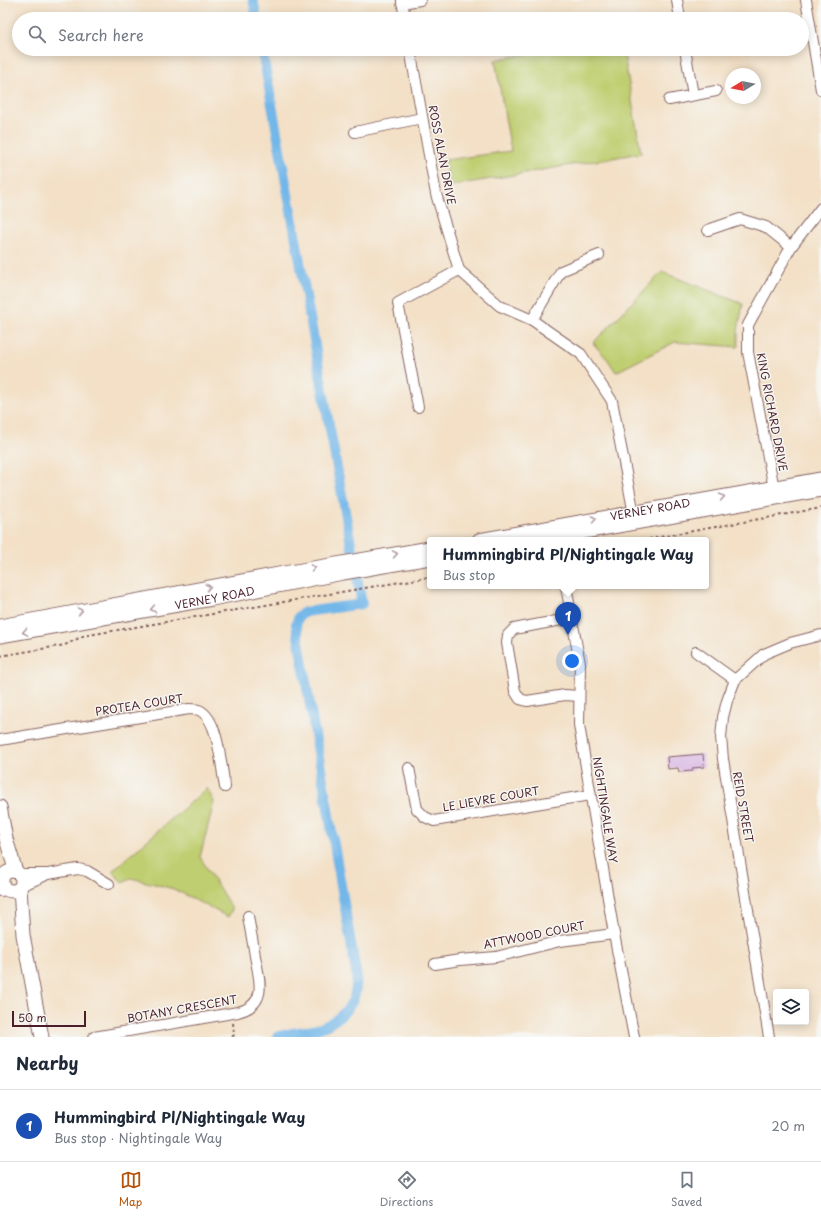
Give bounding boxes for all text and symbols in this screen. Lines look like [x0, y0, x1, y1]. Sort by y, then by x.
search box [12, 12, 809, 56]
icon: search [26, 23, 48, 45]
text: Search here [58, 23, 144, 46]
north arrow [725, 68, 761, 104]
street label: ROSS ALAN DRIVE [424, 103, 461, 206]
street label: KING RICHARD DRIVE [753, 351, 792, 473]
street label: VERNEY ROAD [609, 493, 692, 524]
one-way arrow [719, 493, 725, 502]
one-way arrow [591, 516, 597, 524]
popup [427, 537, 709, 589]
text: Hummingbird Pl/Nightingale Way [442, 542, 694, 565]
one-way arrow [392, 550, 398, 559]
one-way arrow [310, 564, 316, 573]
text: Bus stop [442, 565, 495, 584]
street label: VERNEY ROAD [173, 582, 256, 613]
one-way arrow [204, 584, 211, 592]
pin: 1 [555, 602, 581, 635]
one-way arrow [150, 604, 156, 613]
one-way arrow [77, 607, 83, 616]
one-way arrow [22, 627, 28, 636]
your location [562, 651, 582, 671]
street label: PROTEA COURT [94, 689, 185, 720]
street label: NIGHTINGALE WAY [589, 755, 622, 864]
street label: REID STREET [729, 770, 758, 844]
street label: LE LIEVRE COURT [441, 782, 541, 815]
street label: ATTWOOD COURT [482, 916, 587, 953]
map controls [773, 989, 809, 1025]
button: layers [773, 989, 809, 1025]
street label: BOTANY CRESCENT [125, 990, 239, 1027]
scale bar [12, 1009, 86, 1028]
text: 50 m [18, 1009, 47, 1026]
text: Nearby [16, 1050, 78, 1076]
text: Hummingbird Pl/Nightingale Way [54, 1105, 305, 1128]
text: 1 [26, 1116, 32, 1135]
text: 20 m [771, 1116, 805, 1135]
text: Bus stop · Nightingale Way [54, 1128, 222, 1147]
tab: Map [119, 1169, 142, 1210]
tab: Directions [380, 1169, 433, 1210]
tab: Saved [671, 1169, 702, 1210]

